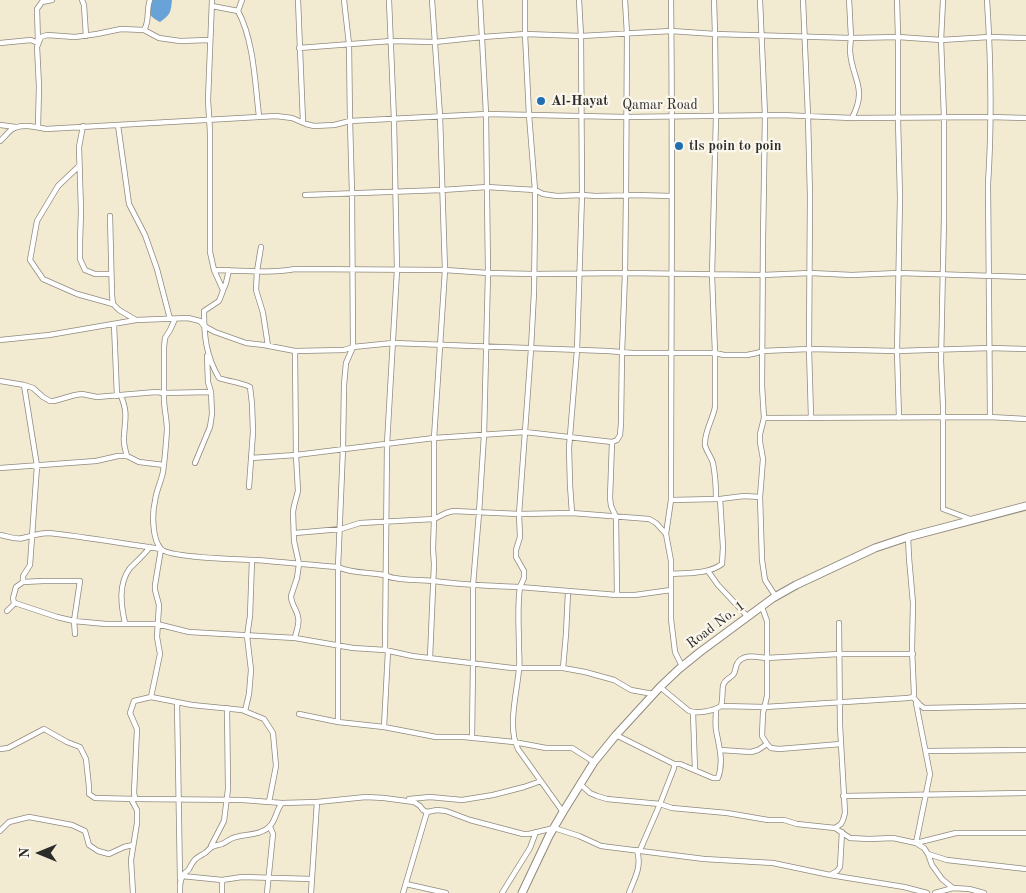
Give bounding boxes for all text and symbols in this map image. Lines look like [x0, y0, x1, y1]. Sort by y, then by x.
place label: Al-Hayat [551, 93, 608, 109]
marker: Al-Hayat [535, 95, 547, 107]
street label: Qamar Road [622, 97, 698, 113]
place label: tls poin to poin [689, 138, 782, 154]
marker: tls poin to poin [673, 140, 685, 152]
street label: Road No. 1 [683, 598, 749, 652]
north arrow [15, 828, 65, 878]
text: N [18, 848, 32, 858]

